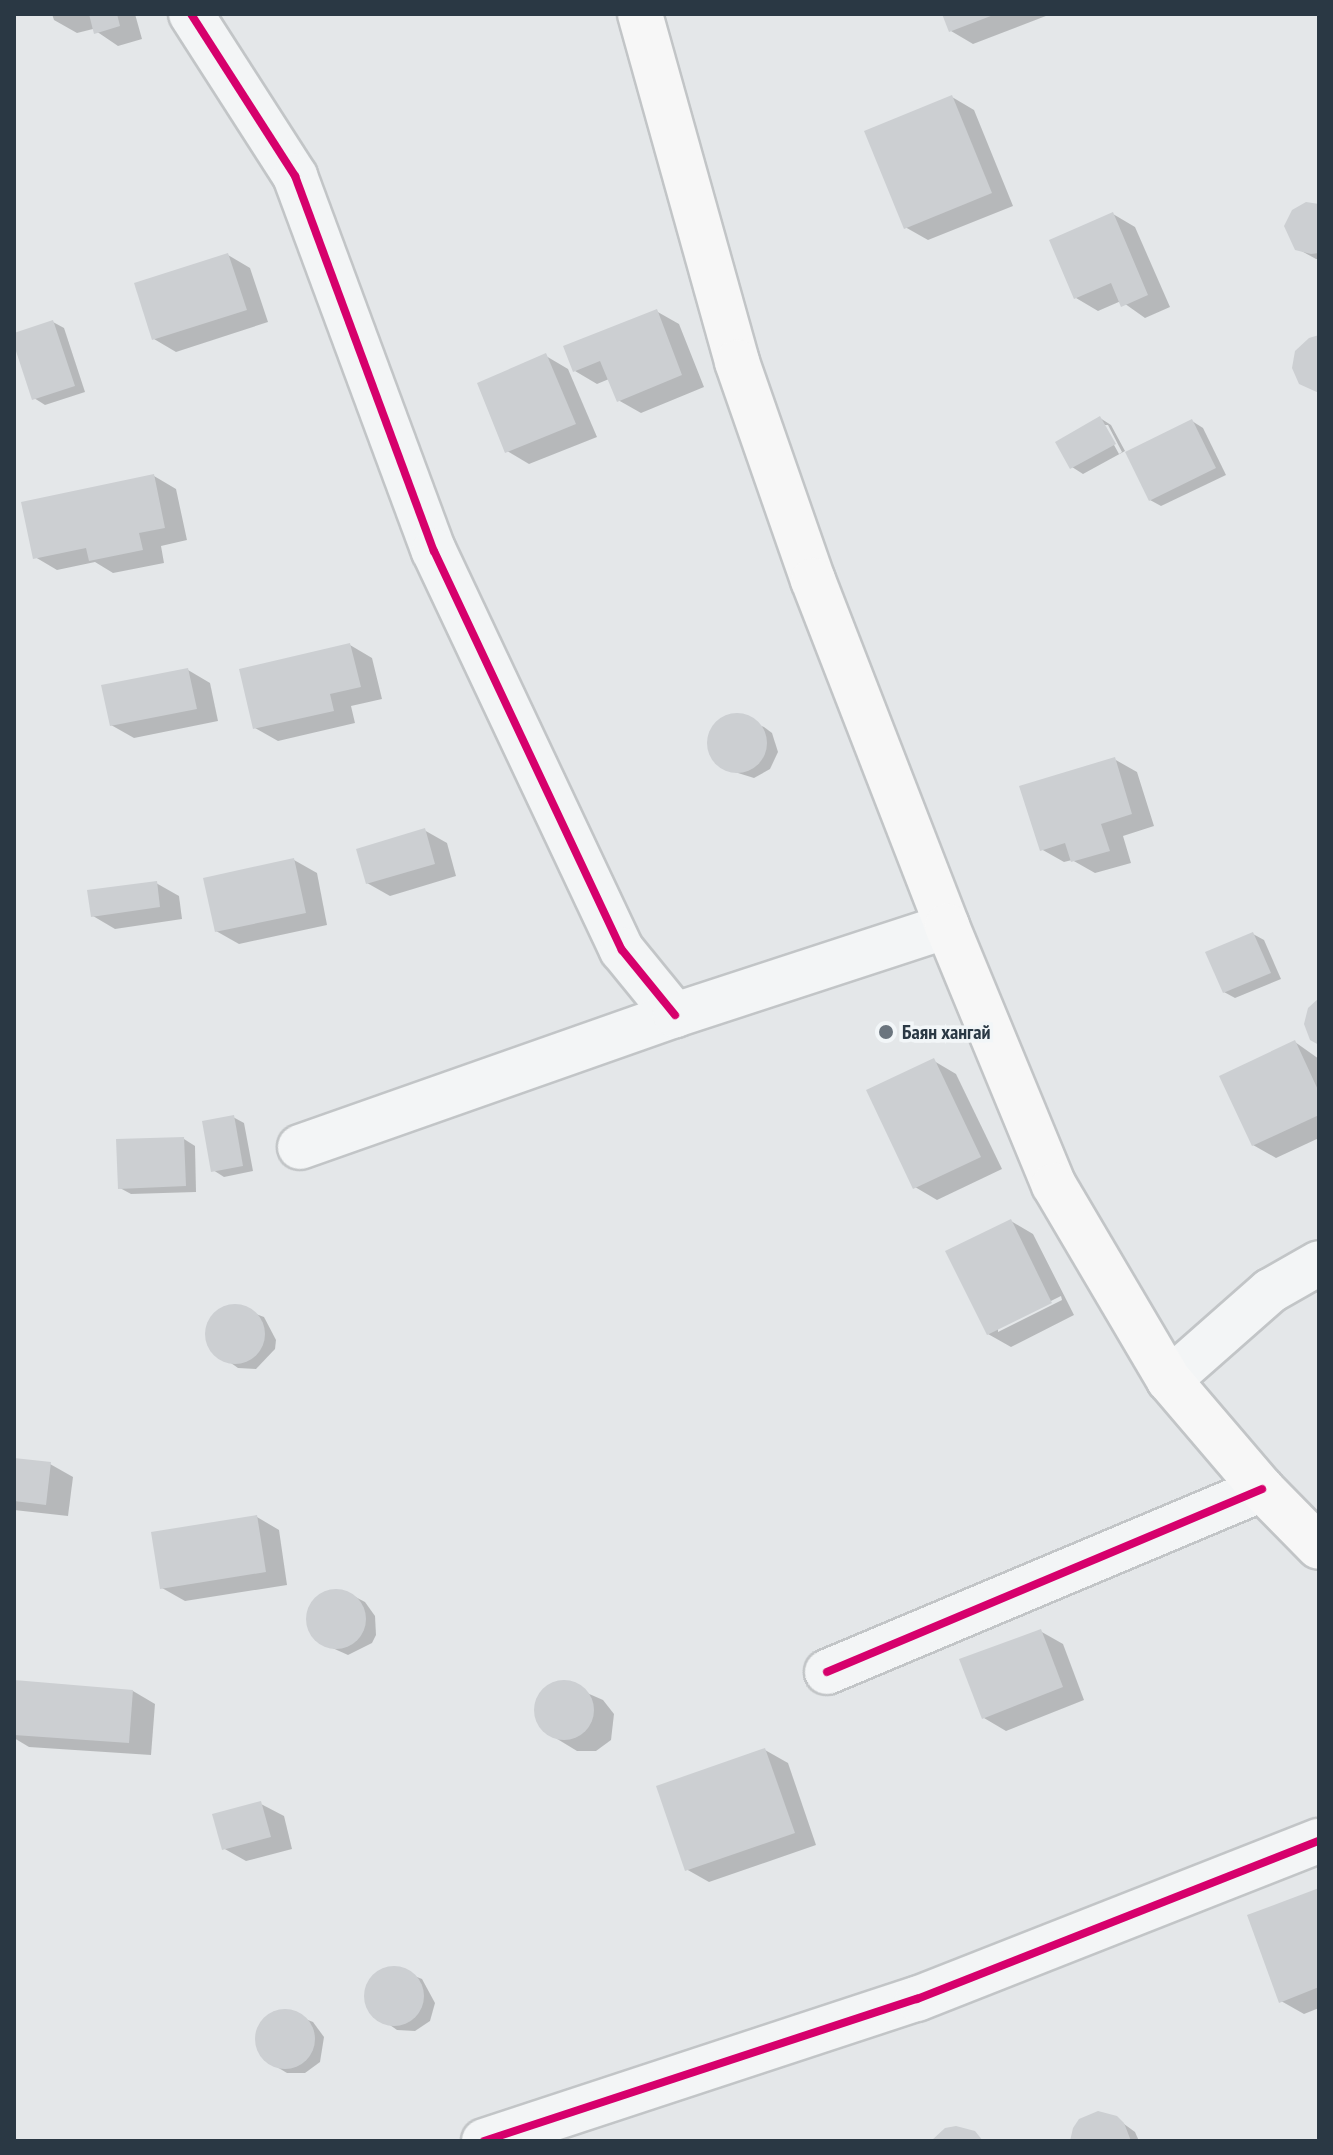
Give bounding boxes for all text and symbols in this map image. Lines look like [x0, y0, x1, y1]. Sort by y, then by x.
place label: Баян хангай [902, 1020, 991, 1044]
marker: Баян хангай [877, 1023, 895, 1041]

